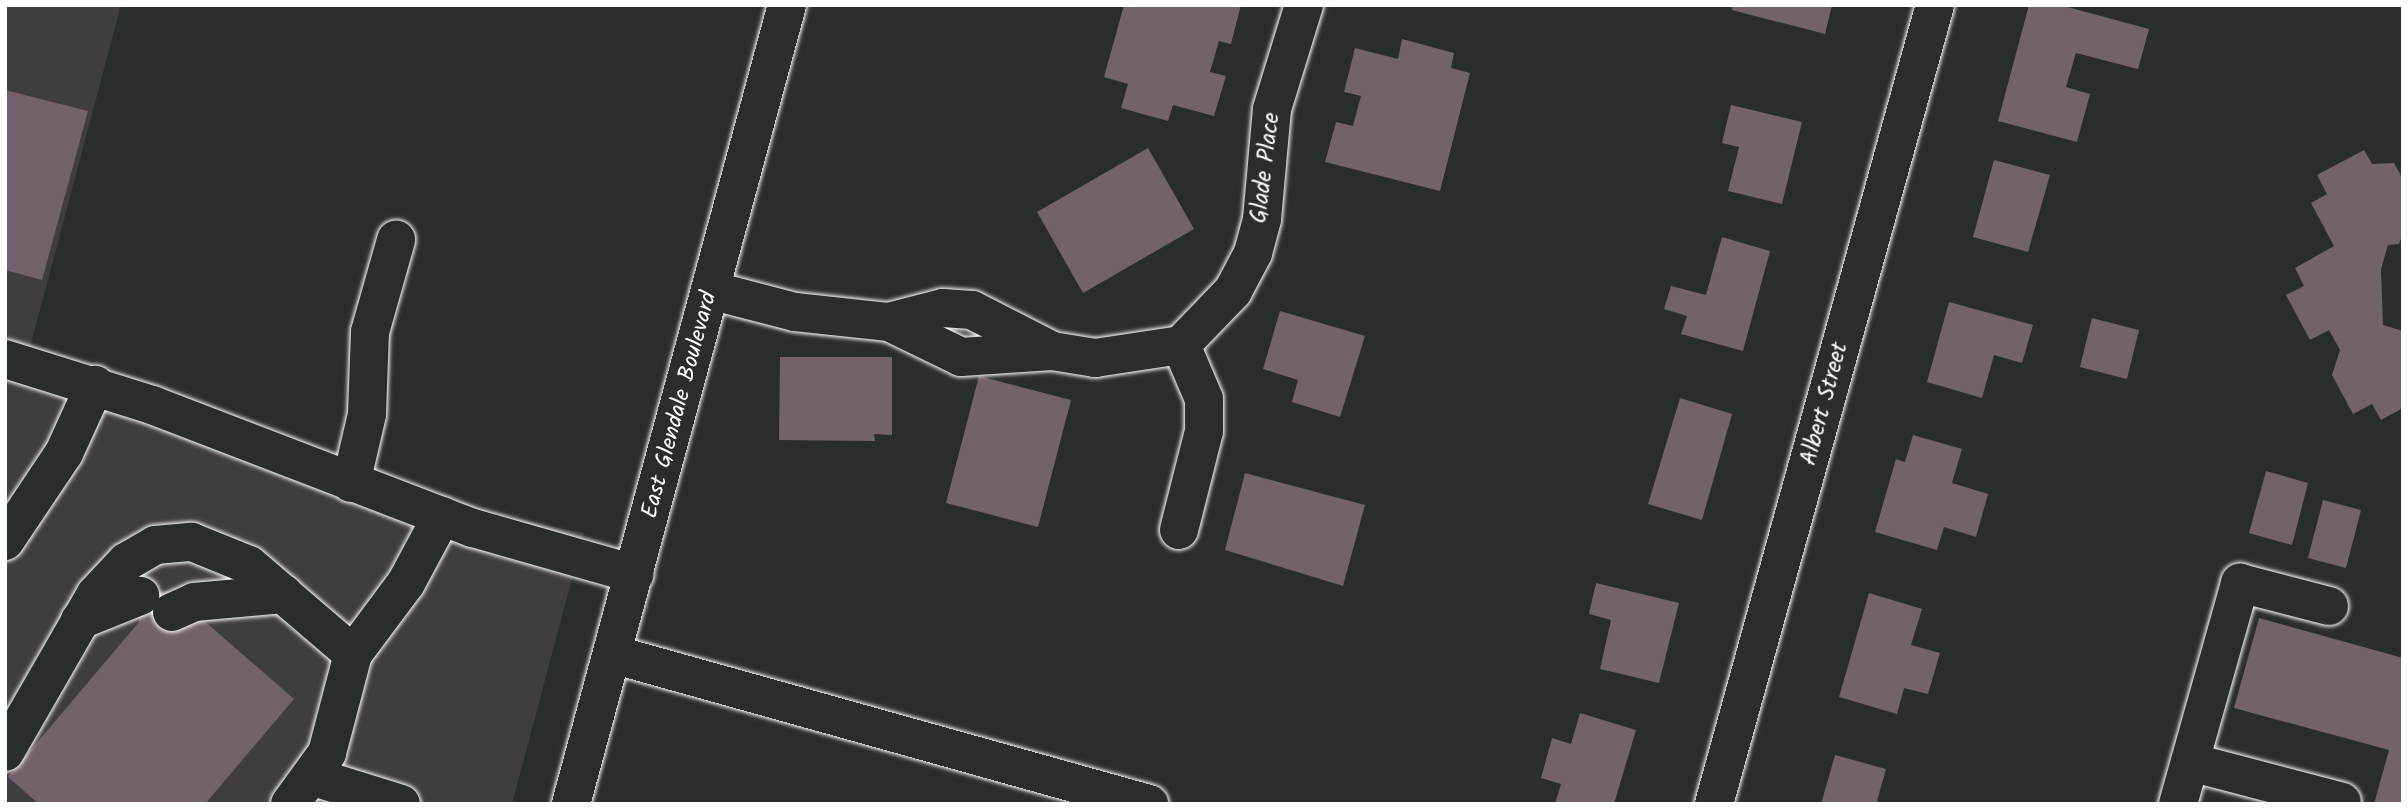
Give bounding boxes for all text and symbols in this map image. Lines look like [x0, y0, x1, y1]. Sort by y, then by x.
street label: Glade Place [1246, 111, 1286, 225]
street label: East Glendale Boulevard [636, 289, 724, 521]
street label: Albert Street [1795, 340, 1855, 468]

